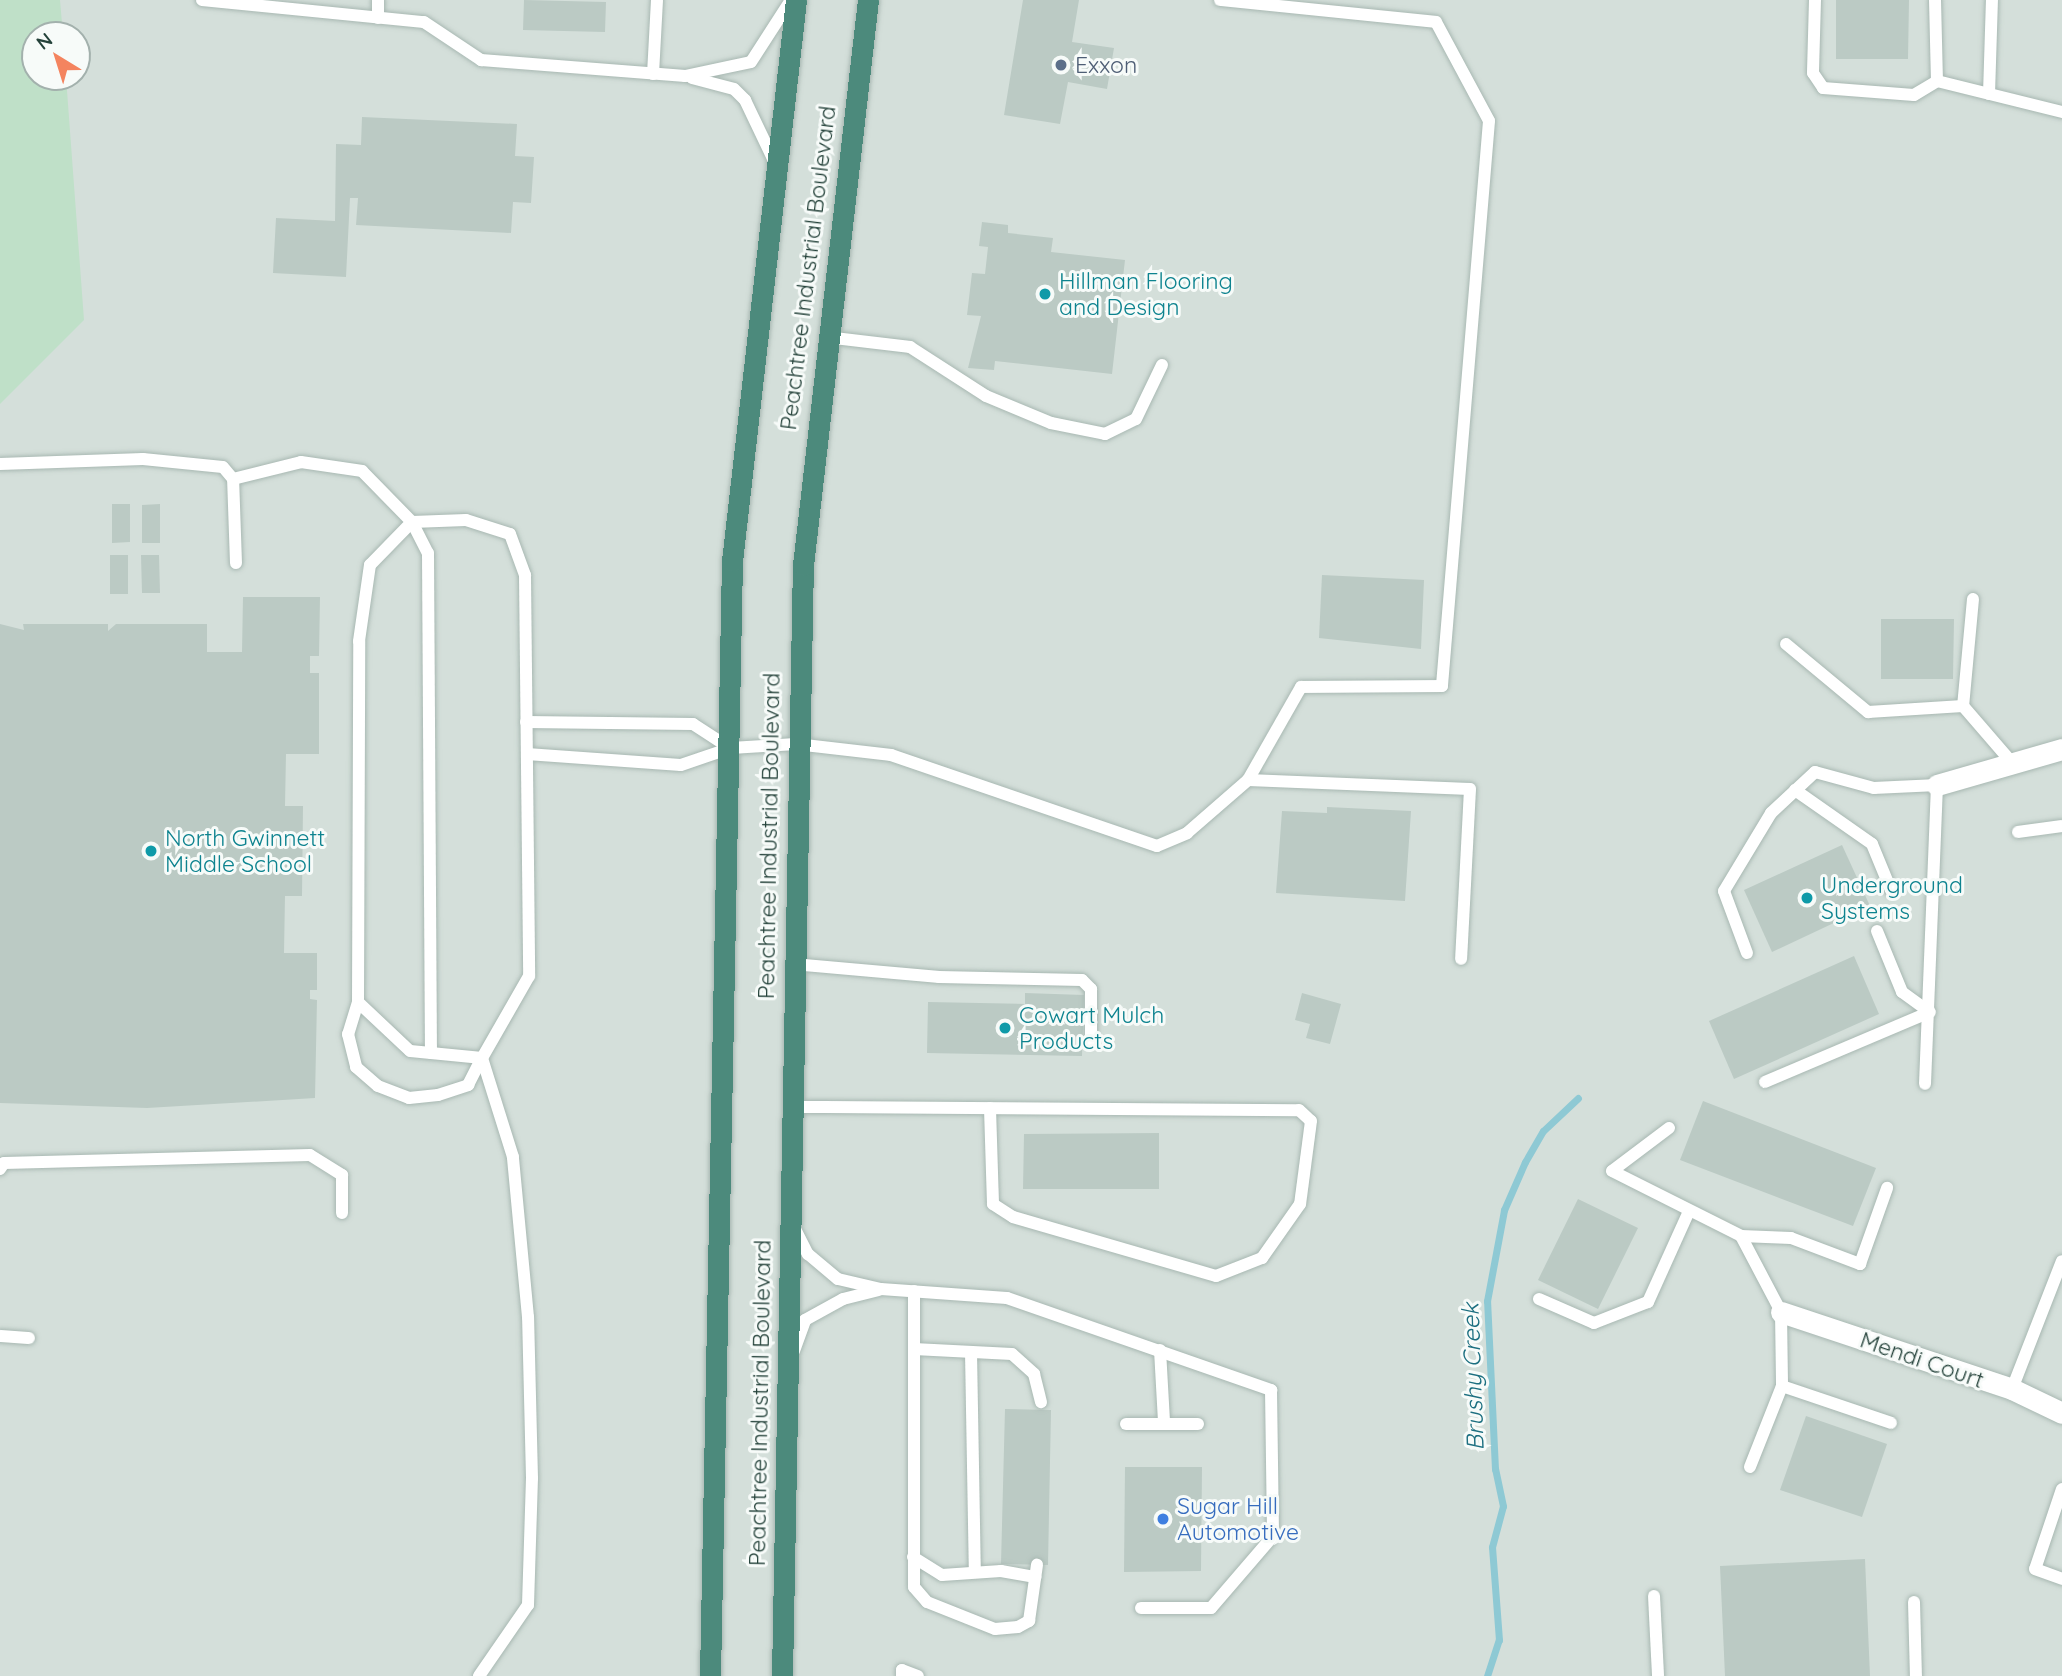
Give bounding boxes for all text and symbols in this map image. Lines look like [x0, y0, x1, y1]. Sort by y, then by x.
north arrow [21, 21, 91, 91]
text: N [31, 27, 57, 55]
place label: Exxon [1075, 51, 1137, 79]
marker: Exxon [1053, 57, 1069, 73]
street label: Peachtree Industrial Boulevard [774, 104, 842, 432]
place label: Hillman Flooring and Design [1059, 267, 1233, 321]
marker: Hillman Flooring and Design [1037, 286, 1053, 302]
street label: Peachtree Industrial Boulevard [752, 673, 786, 999]
place label: North Gwinnett Middle School [165, 824, 325, 878]
marker: North Gwinnett Middle School [143, 843, 159, 859]
place label: Underground Systems [1821, 871, 1963, 925]
marker: Underground Systems [1799, 890, 1815, 906]
place label: Cowart Mulch Products [1019, 1001, 1164, 1055]
marker: Cowart Mulch Products [997, 1020, 1013, 1036]
street label: Peachtree Industrial Boulevard [743, 1240, 777, 1566]
water label: Brushy Creek [1456, 1303, 1490, 1451]
street label: Mendi Court [1856, 1326, 1988, 1394]
place label: Sugar Hill Automotive [1177, 1492, 1299, 1546]
marker: Sugar Hill Automotive [1155, 1511, 1171, 1527]

